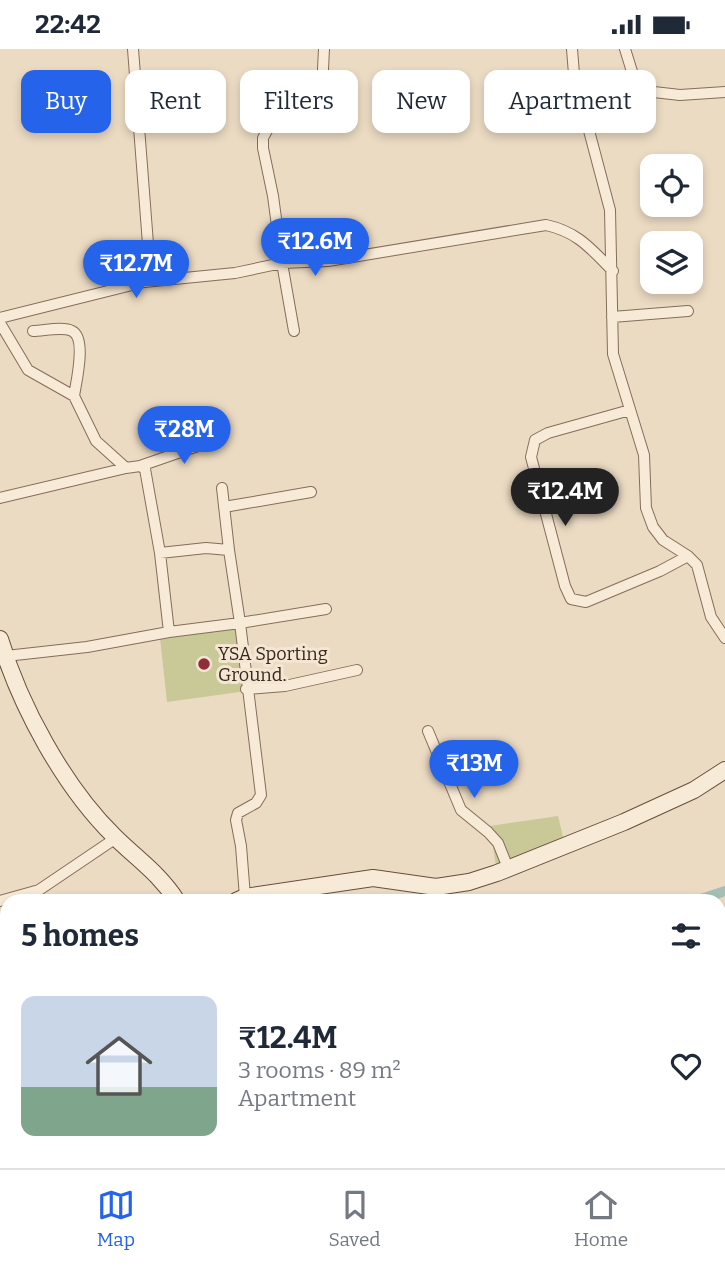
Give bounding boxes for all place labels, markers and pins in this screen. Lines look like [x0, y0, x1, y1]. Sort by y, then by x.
pin: ₹12.6M [258, 219, 372, 278]
pin: ₹12.7M [79, 240, 193, 300]
pin: ₹28M [143, 407, 225, 466]
pin: ₹12.4M [508, 469, 622, 528]
place label: YSA Sporting Ground. [218, 643, 328, 686]
marker: YSA Sporting Ground. [196, 656, 212, 672]
pin: ₹13M [433, 741, 515, 800]

